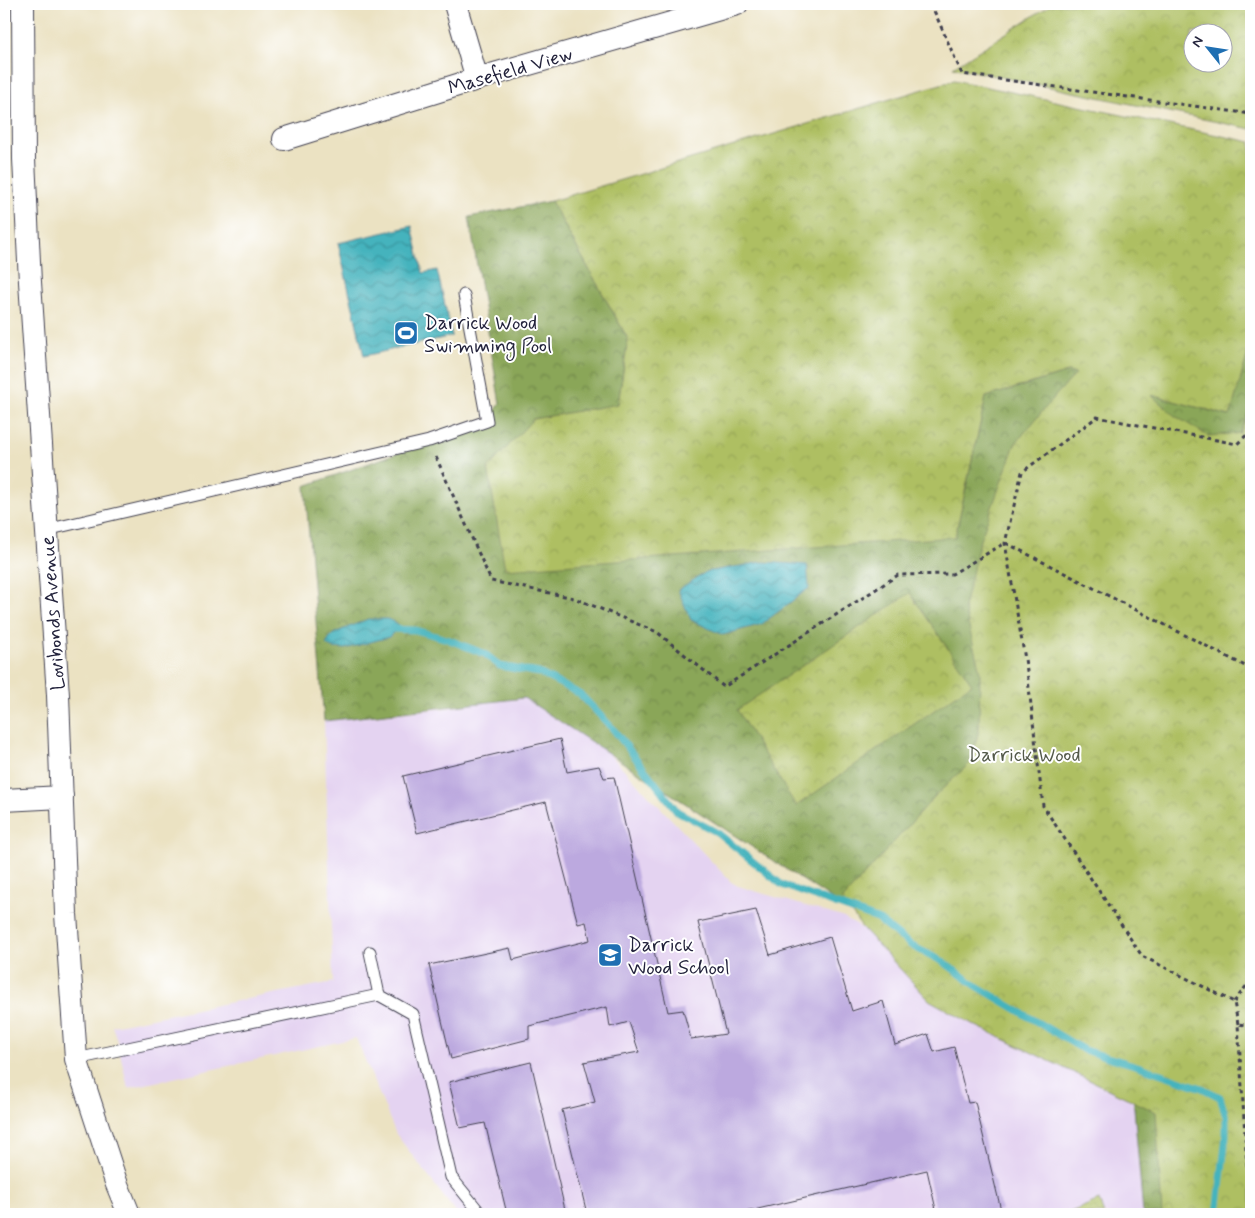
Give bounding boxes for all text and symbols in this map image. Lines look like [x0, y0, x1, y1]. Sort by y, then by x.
north arrow [1182, 22, 1232, 72]
text: N [1187, 33, 1208, 51]
street label: Masefield View [445, 41, 576, 102]
place label: Darrick Wood Swimming Pool [424, 310, 552, 361]
sports icon: Darrick Wood Swimming Pool [393, 320, 419, 346]
street label: Lovibonds Avenue [35, 535, 72, 691]
park label: Darrick Wood [967, 742, 1081, 769]
place label: Darrick Wood School [628, 932, 730, 982]
school or university icon: Darrick Wood School [597, 942, 623, 968]

